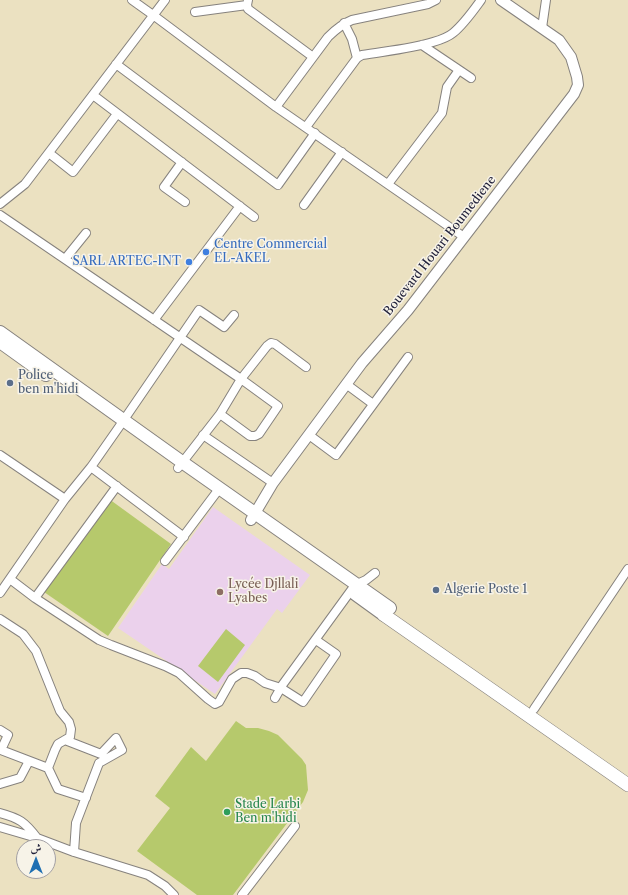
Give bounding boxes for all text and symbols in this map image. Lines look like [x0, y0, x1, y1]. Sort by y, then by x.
street label: Bouevard Houari Boumediene [381, 173, 499, 319]
place label: Centre Commercial EL-AKEL [214, 238, 327, 266]
marker: Centre Commercial EL-AKEL [201, 247, 211, 257]
place label: SARL ARTEC-INT [73, 255, 181, 269]
marker: SARL ARTEC-INT [184, 257, 194, 267]
place label: Police ben m'hidi [18, 369, 78, 397]
marker: Police ben m'hidi [5, 378, 15, 388]
place label: Lycée Djllali Lyabes [228, 578, 298, 606]
place label: Algerie Poste 1 [444, 583, 527, 597]
marker: Algerie Poste 1 [431, 585, 441, 595]
marker: Lycée Djllali Lyabes [215, 587, 225, 597]
place label: Stade Larbi Ben m'hidi [235, 798, 300, 826]
marker: Stade Larbi Ben m'hidi [222, 807, 232, 817]
north arrow [16, 839, 56, 879]
text: ش [31, 841, 41, 855]

